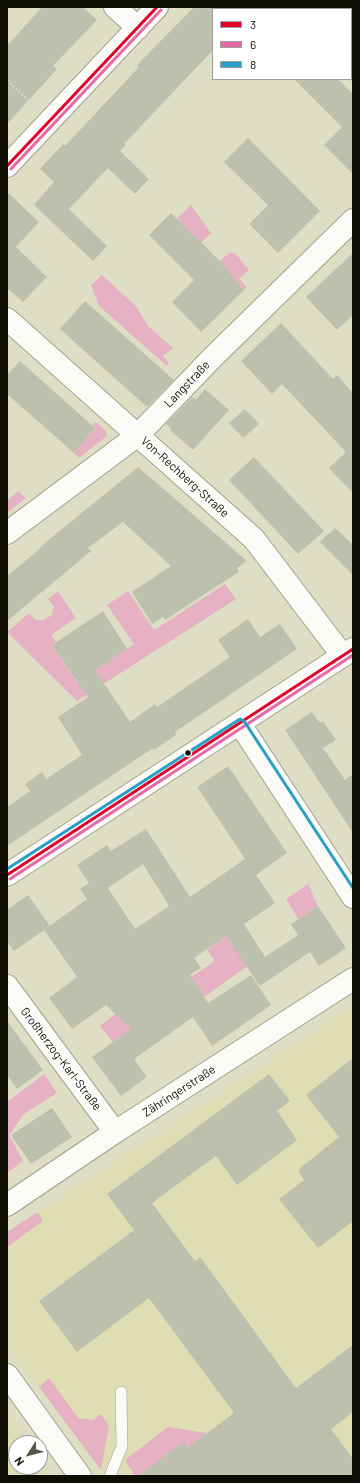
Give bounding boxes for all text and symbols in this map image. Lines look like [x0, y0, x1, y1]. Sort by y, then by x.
legend [212, 8, 352, 80]
text: 3 [250, 17, 256, 31]
text: 6 [250, 37, 256, 51]
text: 8 [250, 57, 256, 71]
street label: Langstraße [161, 358, 213, 410]
street label: Von-Rechberg-Straße [138, 434, 232, 520]
unlabelled marker [183, 748, 193, 758]
street label: Großherzog-Karl-Straße [18, 1005, 104, 1113]
street label: Zähringerstraße [140, 1062, 218, 1120]
north arrow [8, 1435, 48, 1475]
text: N [11, 1455, 26, 1469]

